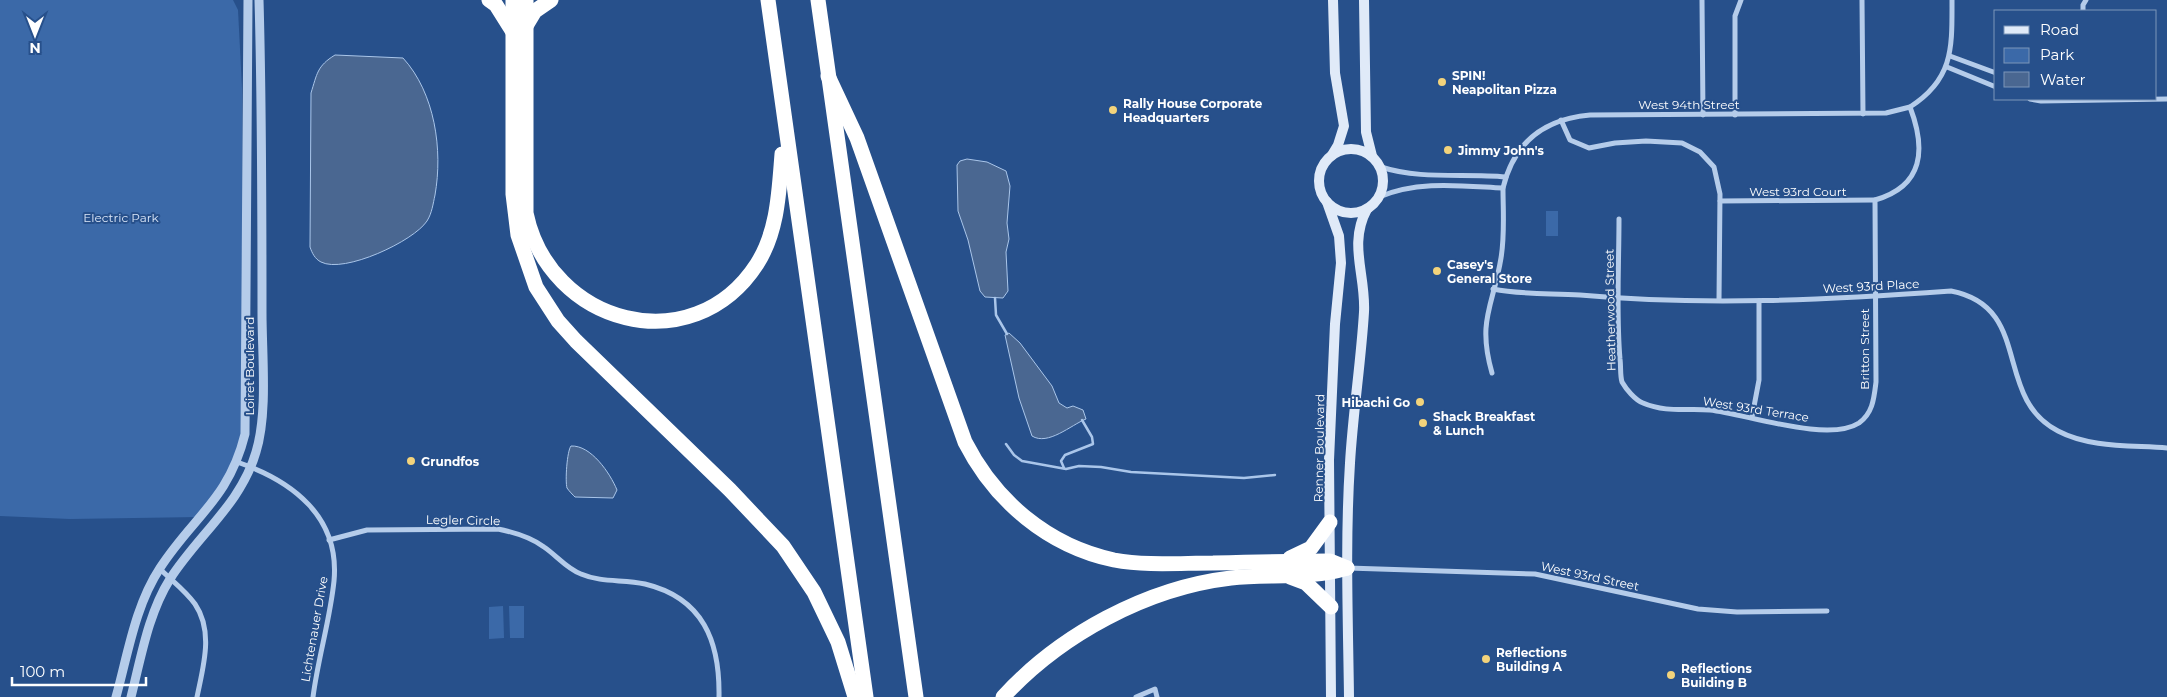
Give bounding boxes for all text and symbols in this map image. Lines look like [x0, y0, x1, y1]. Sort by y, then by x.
north arrow [10, 10, 60, 60]
legend [1994, 10, 2157, 100]
text: Road [2040, 20, 2079, 39]
text: N [29, 39, 41, 57]
text: Park [2040, 45, 2074, 64]
place label: SPIN! Neapolitan Pizza [1452, 68, 1557, 97]
text: Water [2040, 70, 2086, 89]
marker: SPIN! Neapolitan Pizza [1436, 76, 1448, 88]
place label: Rally House Corporate Headquarters [1123, 96, 1263, 125]
street label: West 94th Street [1638, 97, 1740, 112]
marker: Rally House Corporate Headquarters [1107, 104, 1119, 116]
place label: Jimmy John's [1457, 143, 1544, 158]
marker: Jimmy John's [1442, 144, 1454, 156]
street label: West 93rd Court [1749, 184, 1847, 199]
park label: Electric Park [83, 210, 160, 225]
street label: Heatherwood Street [1601, 249, 1619, 371]
place label: Casey's General Store [1447, 257, 1532, 286]
marker: Casey's General Store [1431, 265, 1443, 277]
street label: West 93rd Place [1822, 276, 1920, 296]
street label: Britton Street [1857, 308, 1872, 390]
street label: Loiret Boulevard [242, 317, 257, 415]
street label: West 93rd Terrace [1702, 393, 1810, 425]
street label: Renner Boulevard [1311, 394, 1327, 502]
place label: Hibachi Go [1342, 395, 1410, 410]
marker: Hibachi Go [1414, 396, 1426, 408]
place label: Shack Breakfast & Lunch [1433, 409, 1536, 438]
marker: Shack Breakfast & Lunch [1417, 417, 1429, 429]
place label: Grundfos [421, 454, 480, 469]
marker: Grundfos [405, 455, 417, 467]
street label: Legler Circle [426, 512, 500, 528]
street label: West 93rd Street [1540, 558, 1641, 594]
street label: Lichtenauer Drive [297, 575, 331, 683]
place label: Reflections Building A [1496, 645, 1567, 674]
marker: Reflections Building A [1480, 653, 1492, 665]
scale bar [12, 654, 146, 686]
place label: Reflections Building B [1681, 661, 1752, 690]
text: 100 m [20, 662, 65, 681]
marker: Reflections Building B [1665, 669, 1677, 681]

